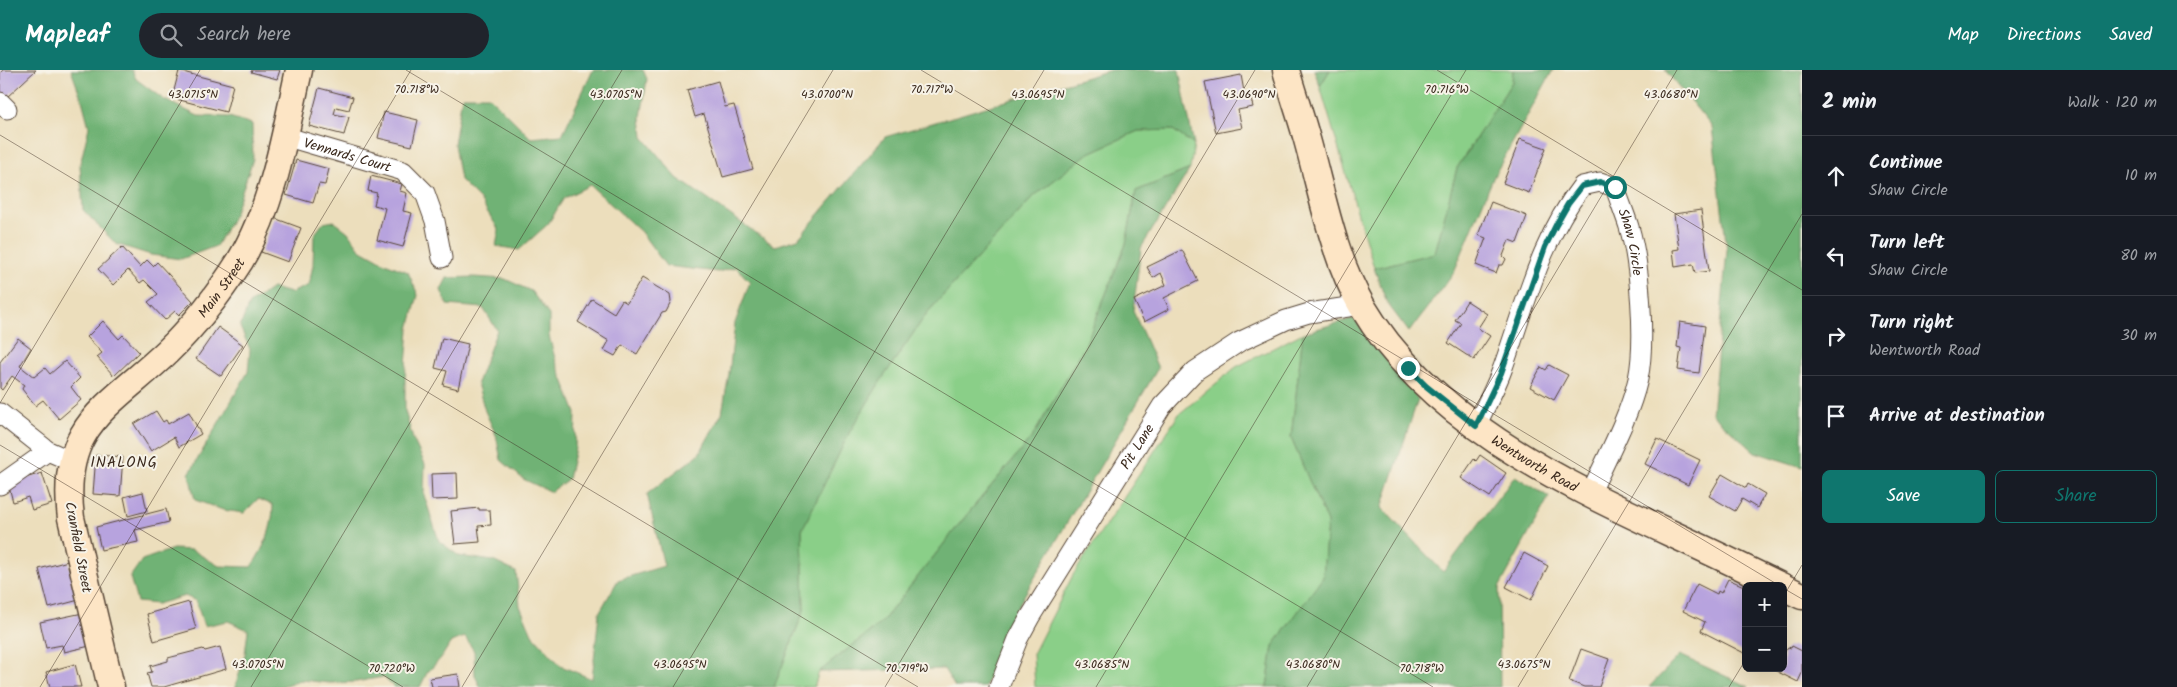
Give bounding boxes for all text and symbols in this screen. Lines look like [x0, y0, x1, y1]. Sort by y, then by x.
search box [139, 13, 489, 58]
text: Mapleaf [25, 16, 109, 55]
text: Search here [197, 20, 291, 50]
icon: search [157, 21, 185, 49]
text: Map [1947, 21, 1979, 50]
text: Directions [2007, 21, 2081, 50]
text: Saved [2109, 21, 2152, 50]
text: 70.718°W [395, 80, 439, 99]
text: 70.717°W [911, 80, 953, 99]
text: 70.716°W [1425, 80, 1469, 99]
text: 43.0715°N [168, 85, 218, 104]
text: 43.0705°N [590, 85, 642, 104]
text: 43.0700°N [801, 85, 853, 104]
text: 43.0695°N [1011, 85, 1065, 104]
text: 43.0690°N [1222, 85, 1276, 104]
text: 43.0680°N [1644, 85, 1698, 104]
text: 2 min [1822, 86, 1877, 119]
text: Walk · 120 m [2067, 90, 2157, 115]
street label: Vennards Court [301, 132, 394, 179]
text: Continue [1869, 148, 1942, 178]
icon: ahead [1822, 162, 1850, 190]
text: 10 m [2125, 163, 2157, 188]
route start [1604, 176, 1627, 199]
text: Shaw Circle [1869, 178, 1948, 203]
street label: Shaw Circle [1611, 205, 1648, 278]
text: Turn left [1869, 228, 1944, 258]
icon: left [1822, 242, 1850, 270]
text: 80 m [2120, 243, 2157, 268]
street label: Main Street [193, 253, 252, 323]
text: Shaw Circle [1869, 258, 1948, 283]
text: Turn right [1869, 308, 1954, 338]
icon: right [1822, 322, 1850, 350]
text: 30 m [2121, 323, 2157, 348]
text: Wentworth Road [1869, 338, 1980, 363]
route end [1397, 357, 1420, 380]
text: Arrive at destination [1869, 401, 2045, 431]
icon: arrive [1822, 402, 1850, 430]
street label: Pit Lane [1115, 419, 1161, 474]
street label: Wentworth Road [1486, 430, 1582, 499]
district label: INALONG [90, 451, 158, 475]
button: Save [1822, 470, 1985, 523]
button: Share [1995, 470, 2157, 523]
street label: Cranfield Street [58, 500, 98, 595]
map controls [1742, 582, 1787, 672]
button: + [1742, 582, 1787, 627]
button: − [1742, 627, 1787, 672]
text: 43.0705°N [232, 655, 284, 674]
text: 43.0695°N [653, 655, 707, 674]
text: 43.0685°N [1075, 655, 1129, 674]
text: 43.0680°N [1286, 655, 1340, 674]
text: 43.0675°N [1497, 655, 1551, 674]
text: 70.720°W [369, 659, 415, 678]
text: 70.719°W [886, 659, 928, 678]
text: 70.718°W [1400, 659, 1444, 678]

